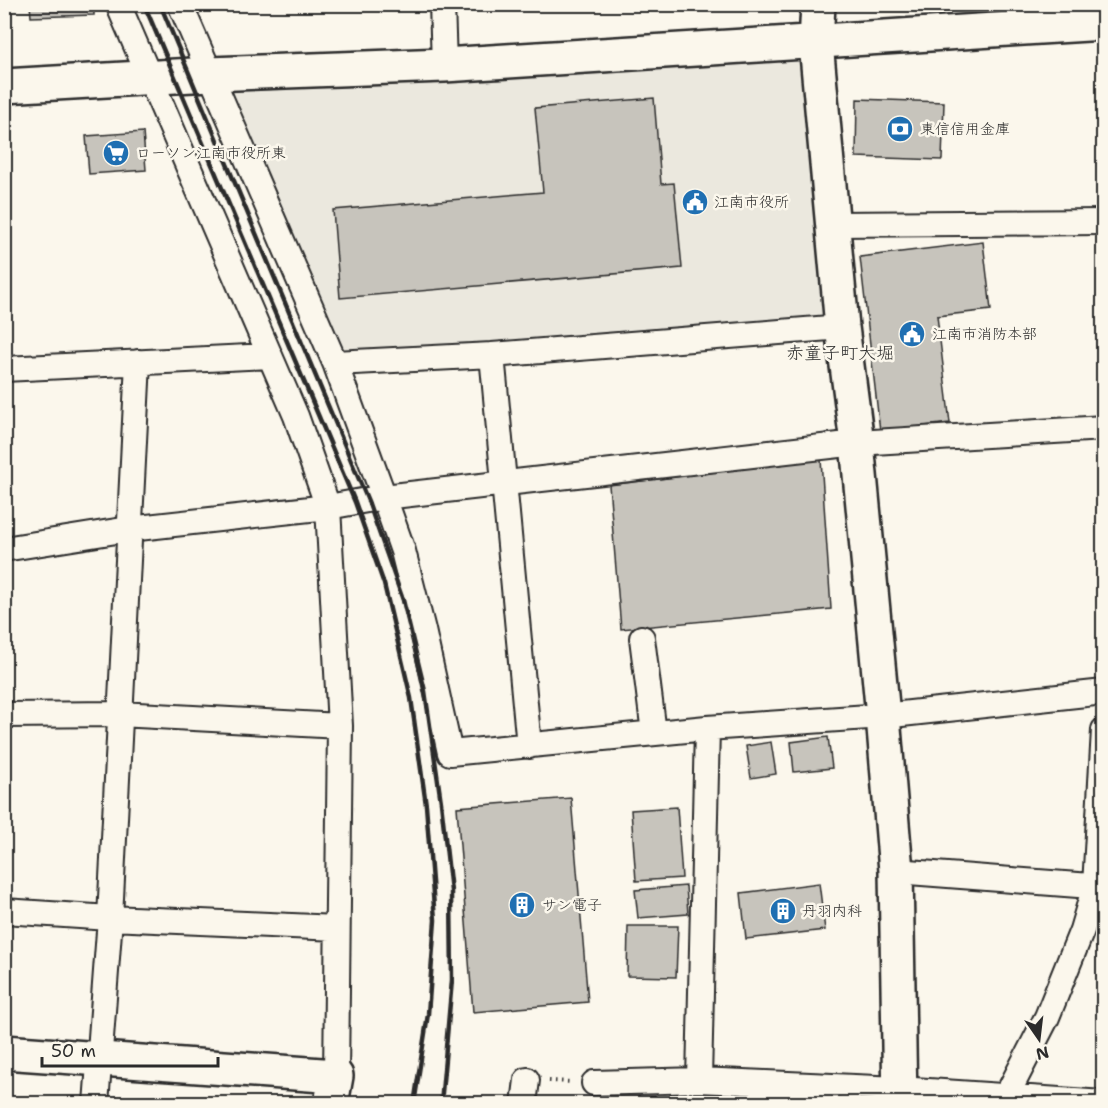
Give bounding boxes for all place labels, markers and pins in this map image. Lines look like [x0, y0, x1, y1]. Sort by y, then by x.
bank icon: 東信信用金庫 [885, 114, 915, 144]
place label: 東信信用金庫 [920, 119, 1010, 139]
supermarket icon: ローソン江南市役所東 [101, 138, 131, 168]
place label: ローソン江南市役所東 [136, 143, 286, 163]
public building icon: 江南市役所 [680, 187, 710, 217]
place label: 江南市役所 [714, 192, 789, 212]
public building icon: 江南市消防本部 [897, 319, 927, 349]
place label: 江南市消防本部 [932, 324, 1037, 344]
building icon: サン電子 [507, 890, 537, 920]
place label: サン電子 [542, 895, 602, 915]
building icon: 丹羽内科 [768, 896, 798, 926]
place label: 丹羽内科 [802, 901, 862, 921]

